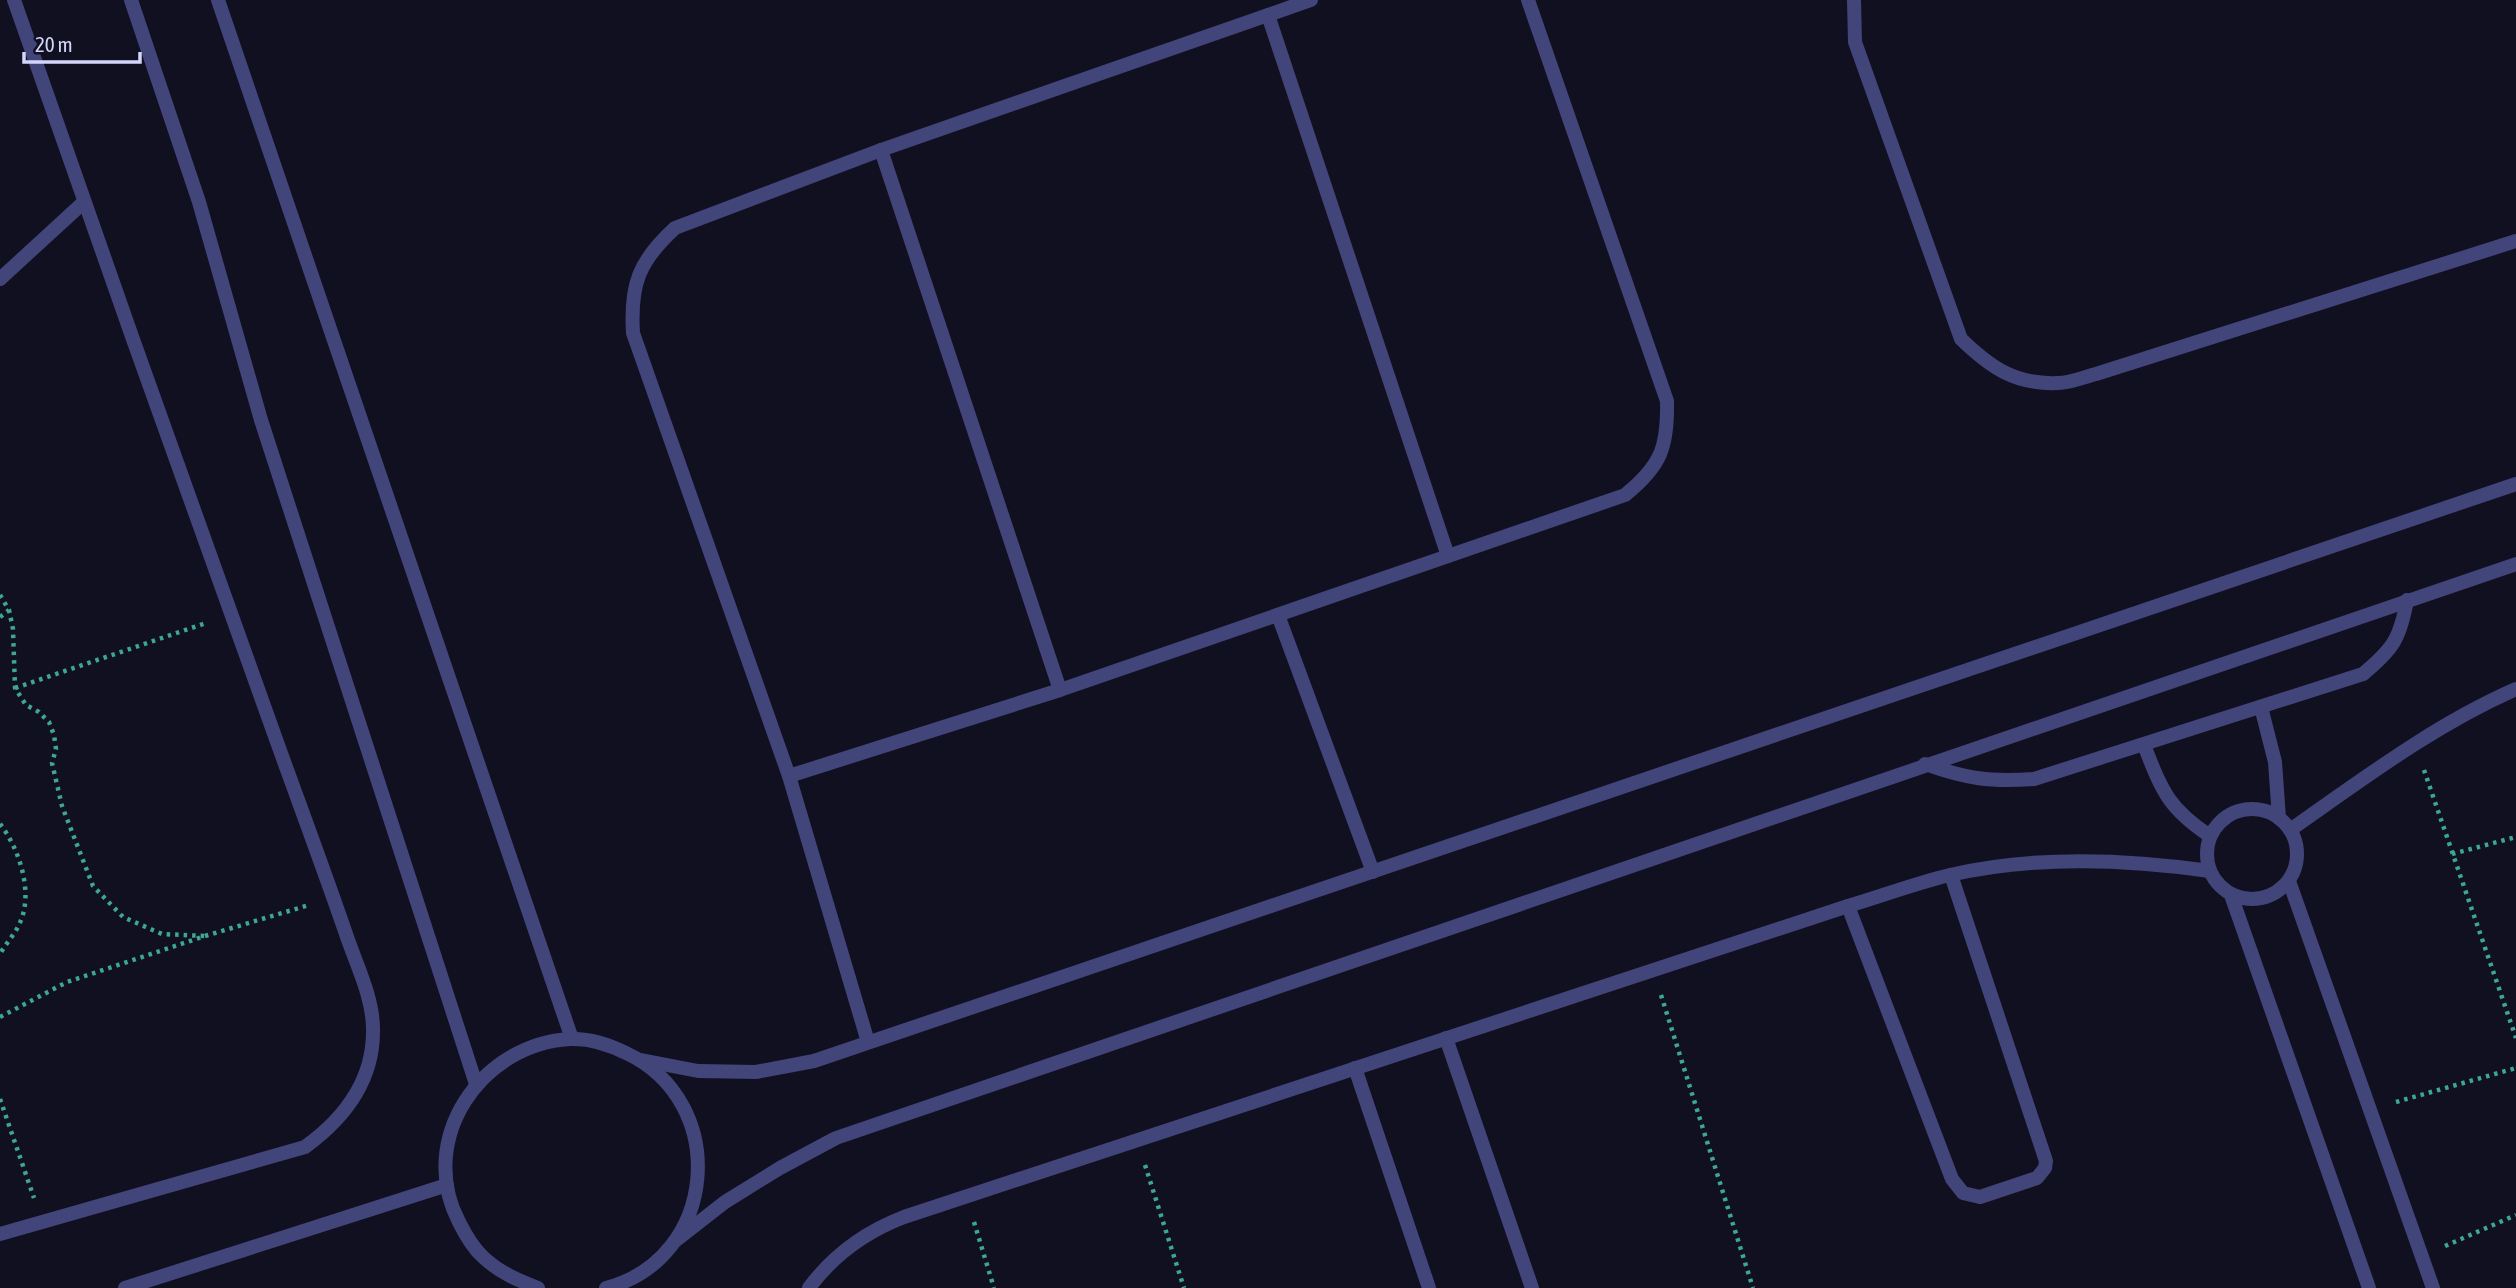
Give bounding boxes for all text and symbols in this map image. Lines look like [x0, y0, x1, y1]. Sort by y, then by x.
scale bar [24, 21, 140, 65]
text: 20 m [35, 32, 73, 56]

